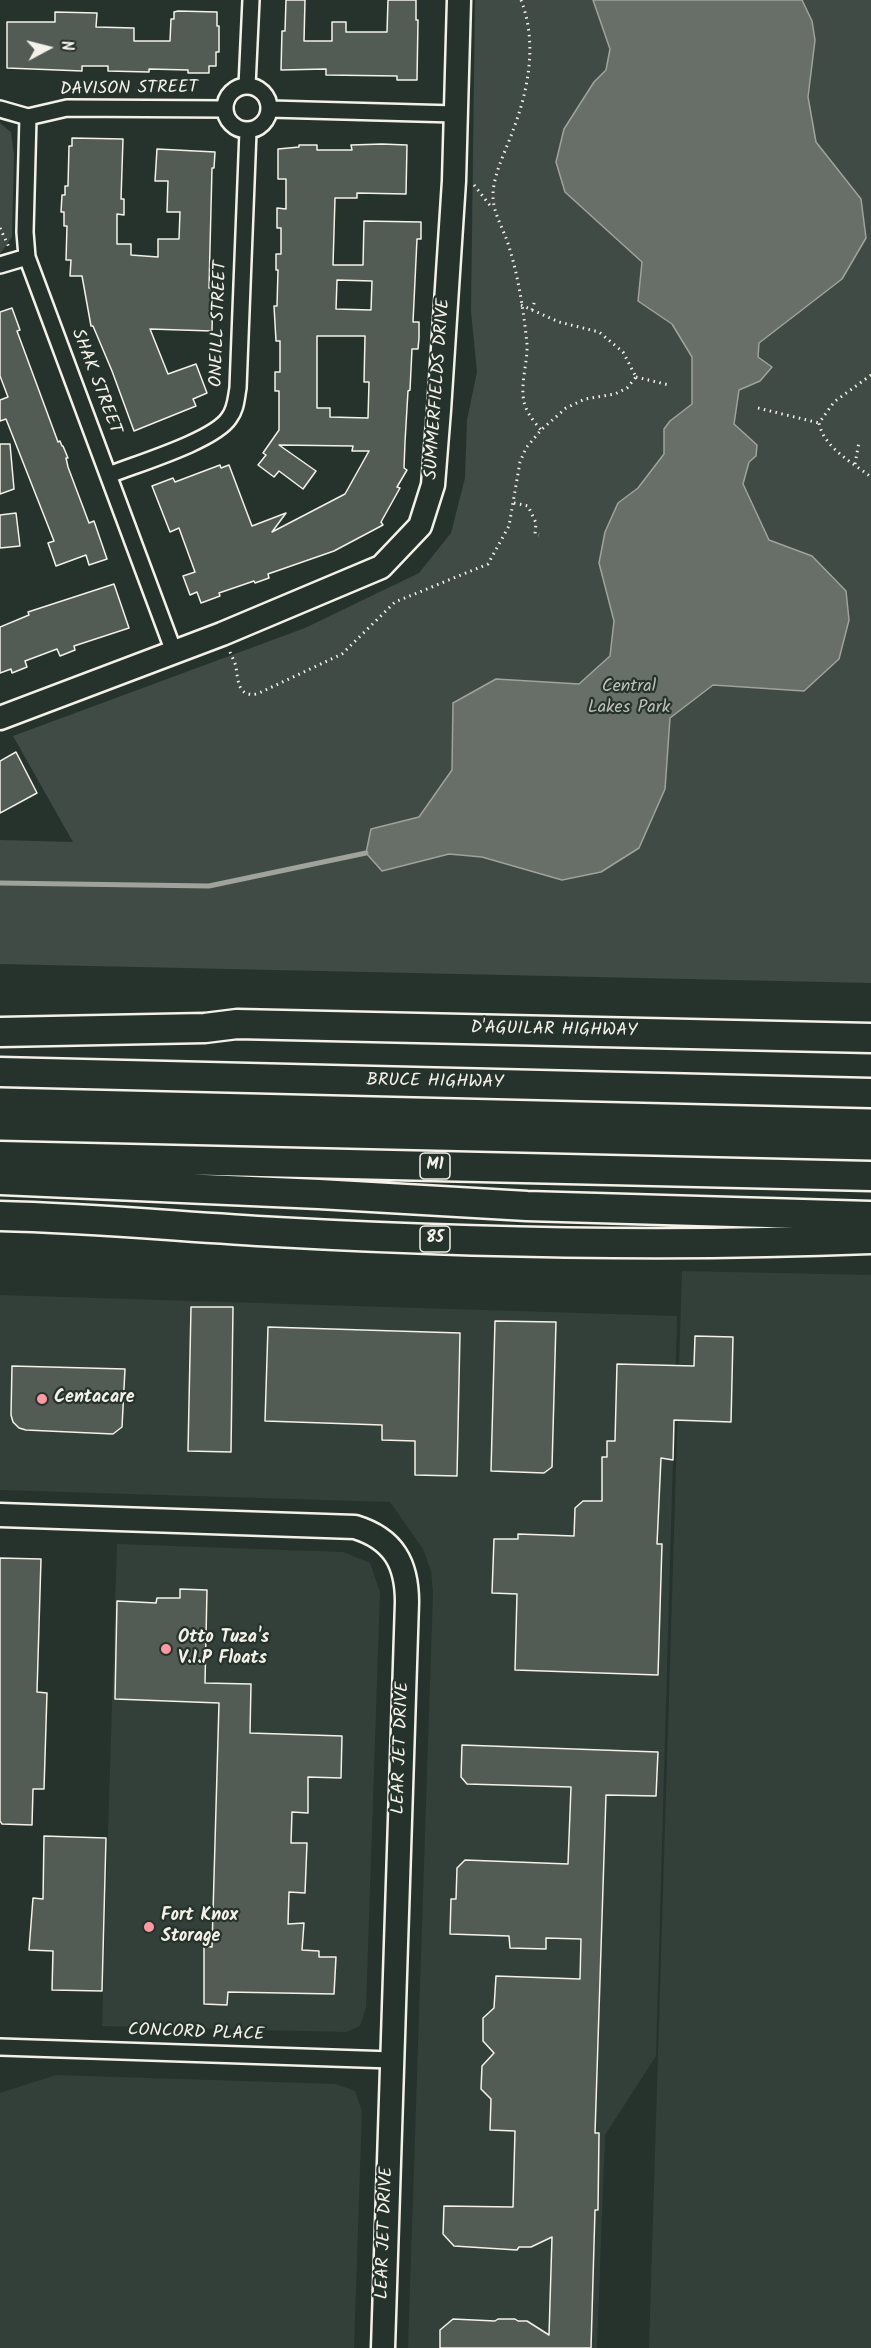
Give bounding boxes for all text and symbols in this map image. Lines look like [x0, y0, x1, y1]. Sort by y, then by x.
north arrow [18, 18, 78, 78]
text: N [53, 39, 79, 52]
street label: DAVISON STREET [60, 78, 198, 102]
street label: ONEILL STREET [207, 260, 233, 388]
street label: SUMMERFIELDS DRIVE [422, 298, 456, 480]
street label: SHAK STREET [65, 326, 125, 438]
park label: Central Lakes Park [588, 677, 670, 720]
street label: D'AGUILAR HIGHWAY [470, 1019, 638, 1043]
street label: BRUCE HIGHWAY [366, 1071, 504, 1095]
road number: M1 [420, 1153, 450, 1179]
road number: 85 [420, 1226, 450, 1252]
place label: Centacare [54, 1388, 134, 1410]
marker: Centacare [35, 1392, 49, 1406]
place label: Otto Tuza's V.I.P Floats [178, 1628, 269, 1670]
marker: Otto Tuza's V.I.P Floats [159, 1642, 173, 1656]
street label: LEAR JET DRIVE [389, 1681, 415, 1815]
place label: Fort Knox Storage [161, 1906, 238, 1948]
marker: Fort Knox Storage [142, 1920, 156, 1934]
street label: CONCORD PLACE [127, 2021, 265, 2047]
street label: LEAR JET DRIVE [373, 2166, 399, 2300]

